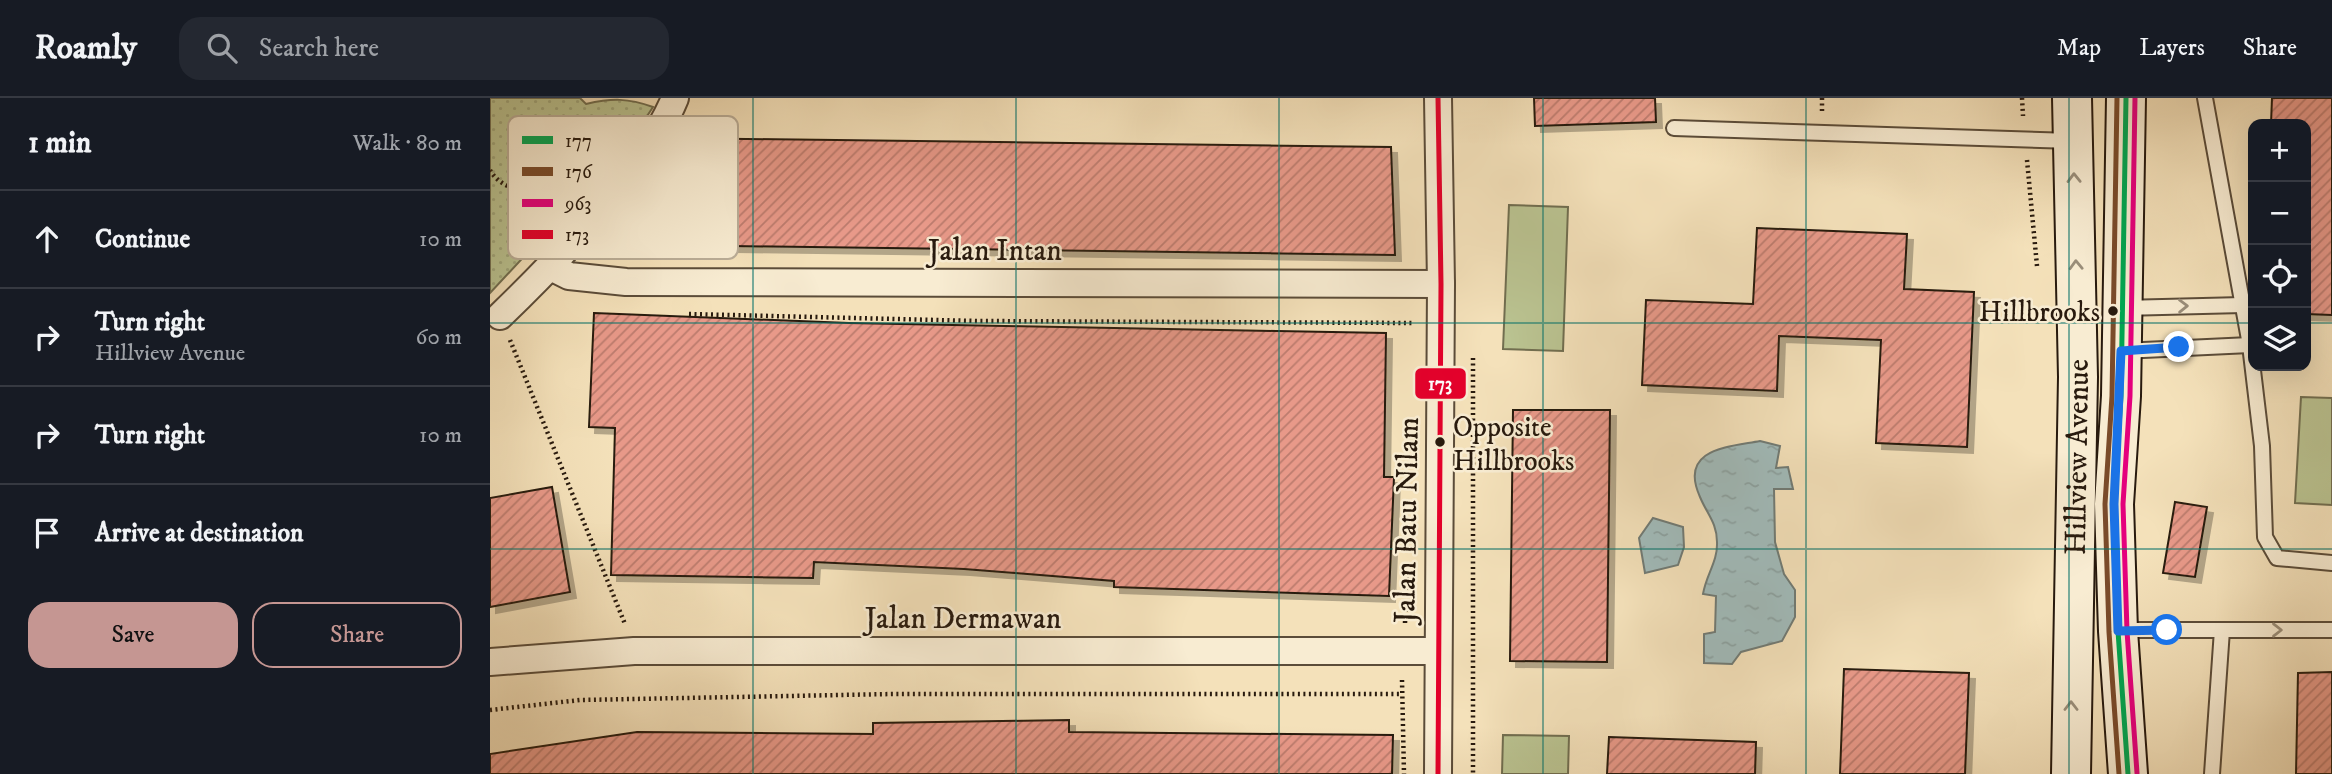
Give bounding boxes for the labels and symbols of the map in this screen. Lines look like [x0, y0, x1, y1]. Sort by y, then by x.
legend [508, 116, 738, 259]
text: 177 [565, 130, 592, 153]
text: 176 [565, 161, 593, 184]
one-way arrow [2066, 173, 2082, 183]
text: 963 [564, 193, 591, 216]
text: 173 [565, 224, 589, 247]
street label: Jalan Intan [925, 233, 1062, 270]
one-way arrow [2068, 259, 2084, 269]
place label: Hillbrooks [1979, 295, 2100, 330]
one-way arrow [2178, 298, 2188, 314]
marker: Hillbrooks [2106, 304, 2120, 318]
route end [2163, 331, 2194, 362]
street label: Hillview Avenue [2058, 359, 2098, 556]
line badge: 173 [1414, 367, 1467, 400]
text: 173 [1428, 373, 1452, 396]
place label: Opposite Hillbrooks [1453, 410, 1574, 479]
street label: Jalan Batu Nilam [1387, 417, 1428, 626]
marker: Opposite Hillbrooks [1433, 435, 1447, 449]
street label: Jalan Dermawan [862, 601, 1062, 638]
route start [2151, 614, 2182, 645]
one-way arrow [2272, 622, 2283, 638]
one-way arrow [2063, 700, 2079, 711]

